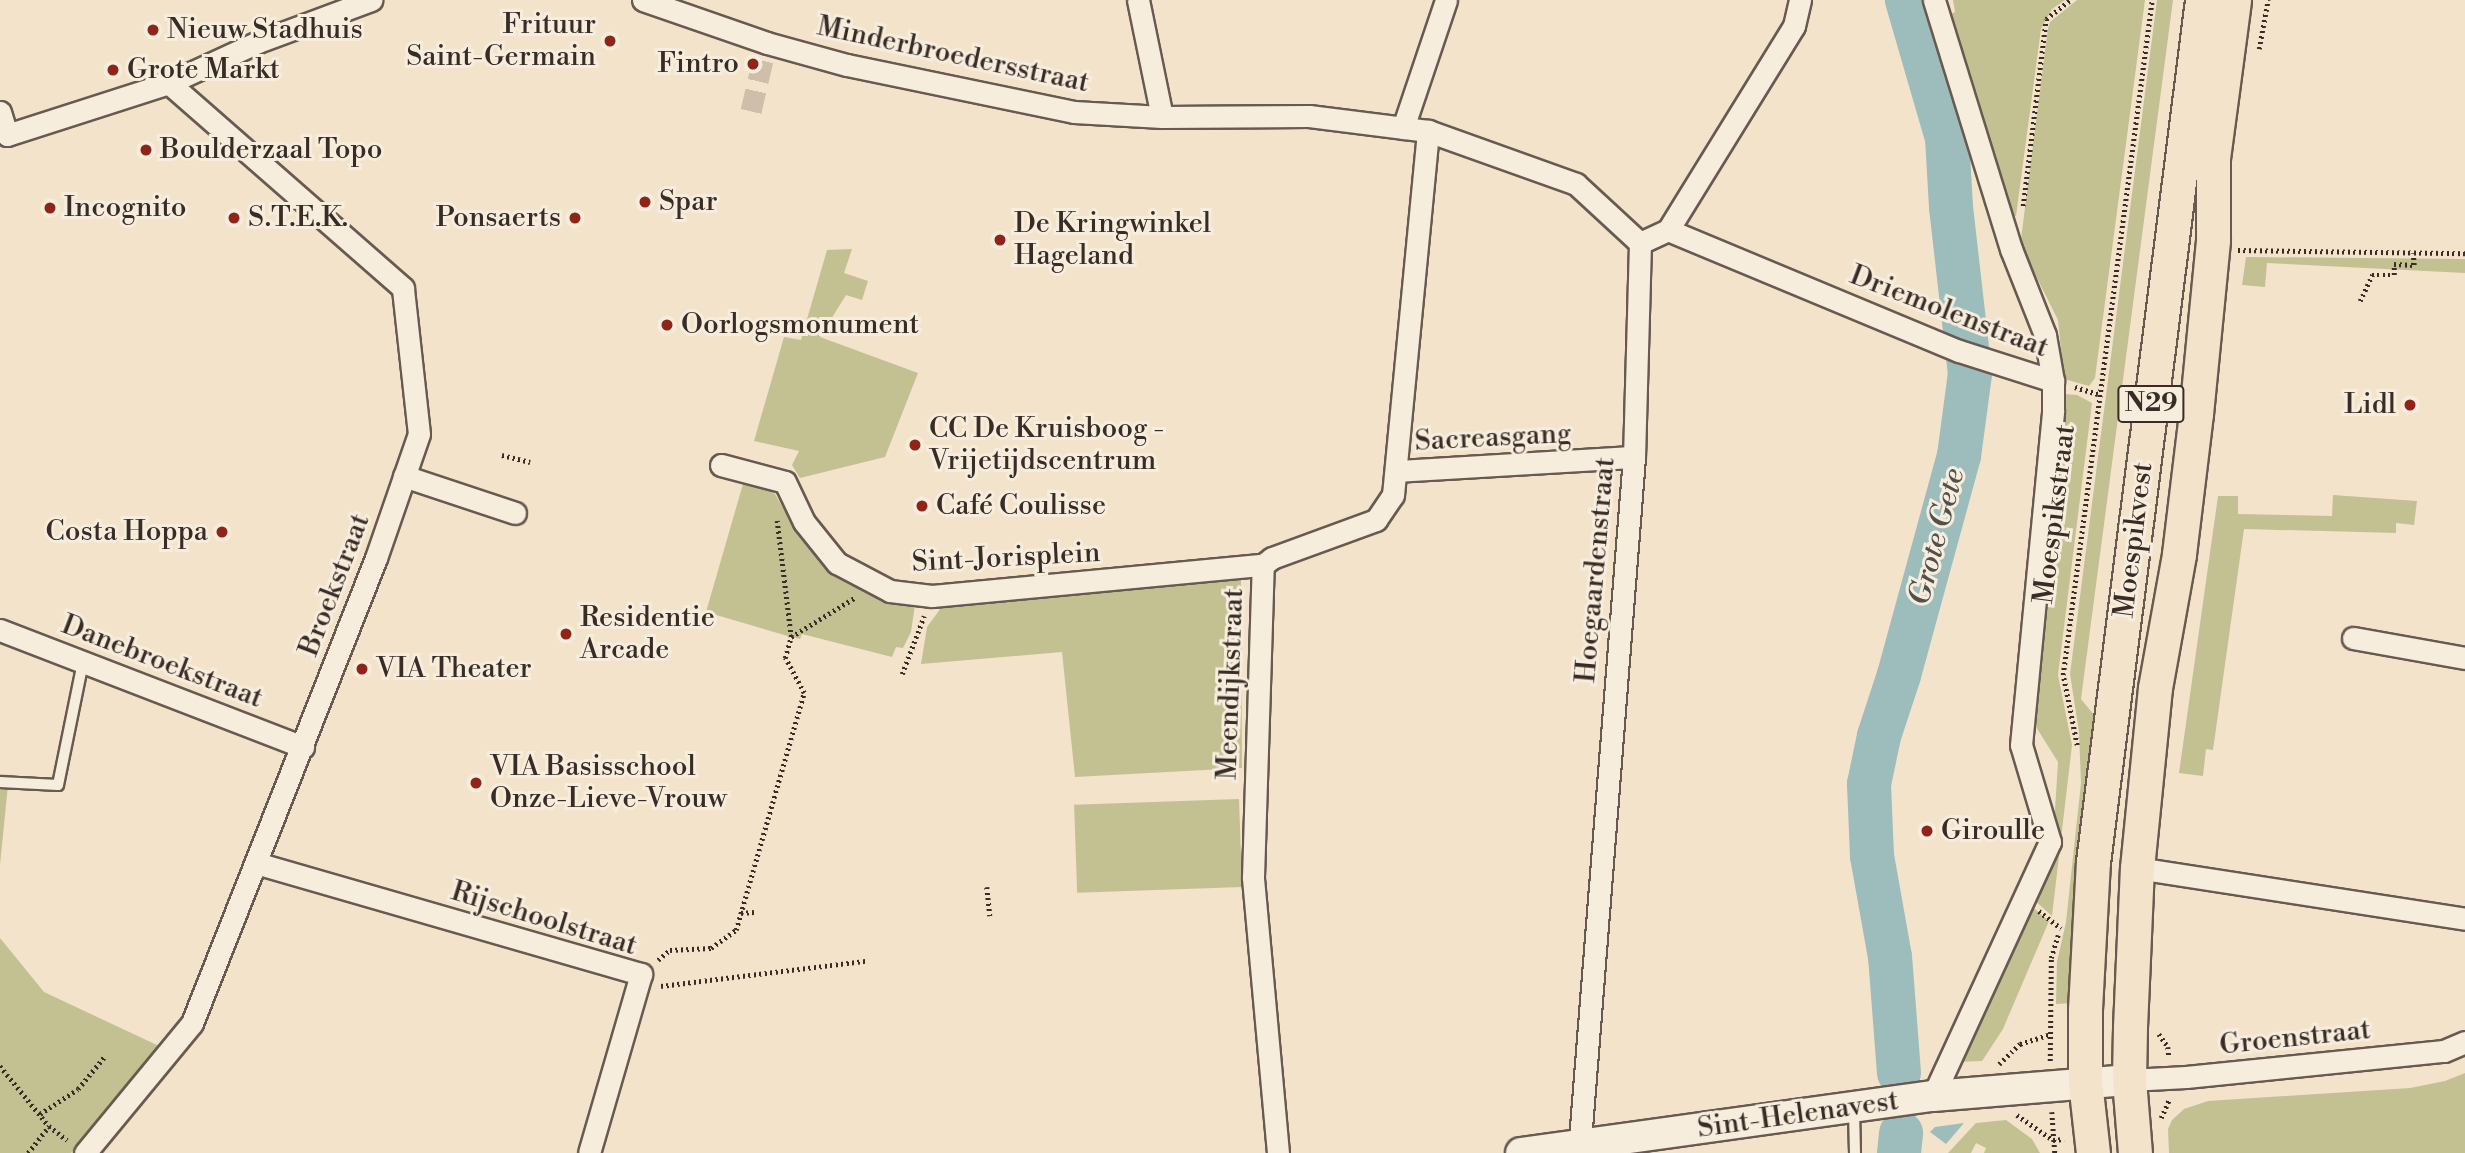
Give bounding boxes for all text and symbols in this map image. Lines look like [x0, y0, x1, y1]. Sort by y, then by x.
place label: Frituur Saint-Germain [406, 8, 596, 74]
street label: Minderbroedersstraat [814, 10, 1092, 100]
place label: Nieuw Stadhuis [167, 13, 363, 47]
marker: Nieuw Stadhuis [145, 22, 161, 38]
marker: Frituur Saint-Germain [602, 33, 618, 49]
place label: Fintro [658, 47, 739, 81]
place label: Grote Markt [127, 53, 280, 87]
marker: Fintro [745, 56, 761, 72]
marker: Grote Markt [105, 62, 121, 78]
place label: Boulderzaal Topo [160, 133, 382, 167]
marker: Boulderzaal Topo [138, 142, 154, 158]
place label: Spar [659, 185, 718, 219]
place label: Incognito [64, 191, 187, 225]
marker: Spar [637, 194, 653, 210]
marker: Incognito [42, 200, 58, 216]
place label: S.T.E.K. [248, 201, 348, 235]
place label: Ponsaerts [436, 201, 561, 235]
place label: De Kringwinkel Hageland [1014, 207, 1211, 273]
marker: S.T.E.K. [226, 210, 242, 226]
marker: Ponsaerts [567, 210, 583, 226]
marker: De Kringwinkel Hageland [992, 232, 1008, 248]
street label: Driemolenstraat [1845, 259, 2053, 365]
place label: Oorlogsmonument [681, 308, 919, 342]
marker: Oorlogsmonument [659, 317, 675, 333]
road number: N29 [2116, 382, 2186, 426]
place label: Lidl [2344, 388, 2396, 422]
marker: Lidl [2402, 397, 2418, 413]
place label: CC De Kruisboog - Vrijetijdscentrum [929, 412, 1164, 478]
street label: Sacreasgang [1414, 417, 1572, 459]
street label: Moespikstraat [2027, 422, 2083, 606]
marker: CC De Kruisboog - Vrijetijdscentrum [907, 437, 923, 453]
street label: Hoegaardenstraat [1569, 456, 1623, 684]
street label: Moespikvest [2108, 460, 2160, 620]
water label: Grote Gete [1901, 465, 1973, 609]
place label: Café Coulisse [936, 489, 1106, 523]
marker: Café Coulisse [914, 498, 930, 514]
street label: Broekstraat [292, 509, 378, 661]
place label: Costa Hoppa [46, 515, 208, 549]
marker: Costa Hoppa [214, 524, 230, 540]
street label: Sint-Jorisplein [911, 536, 1101, 580]
street label: Meendijkstraat [1211, 588, 1251, 780]
place label: Residentie Arcade [580, 601, 715, 667]
street label: Danebroekstraat [57, 608, 267, 716]
marker: Residentie Arcade [558, 626, 574, 642]
place label: VIA Theater [376, 652, 532, 686]
marker: VIA Theater [354, 661, 370, 677]
place label: VIA Basisschool Onze-Lieve-Vrouw [490, 750, 727, 816]
marker: VIA Basisschool Onze-Lieve-Vrouw [468, 775, 484, 791]
place label: Giroulle [1941, 814, 2045, 848]
marker: Giroulle [1919, 823, 1935, 839]
street label: Rijschoolstraat [447, 875, 641, 963]
street label: Groenstraat [2218, 1013, 2372, 1063]
street label: Sint-Helenavest [1695, 1084, 1901, 1146]

